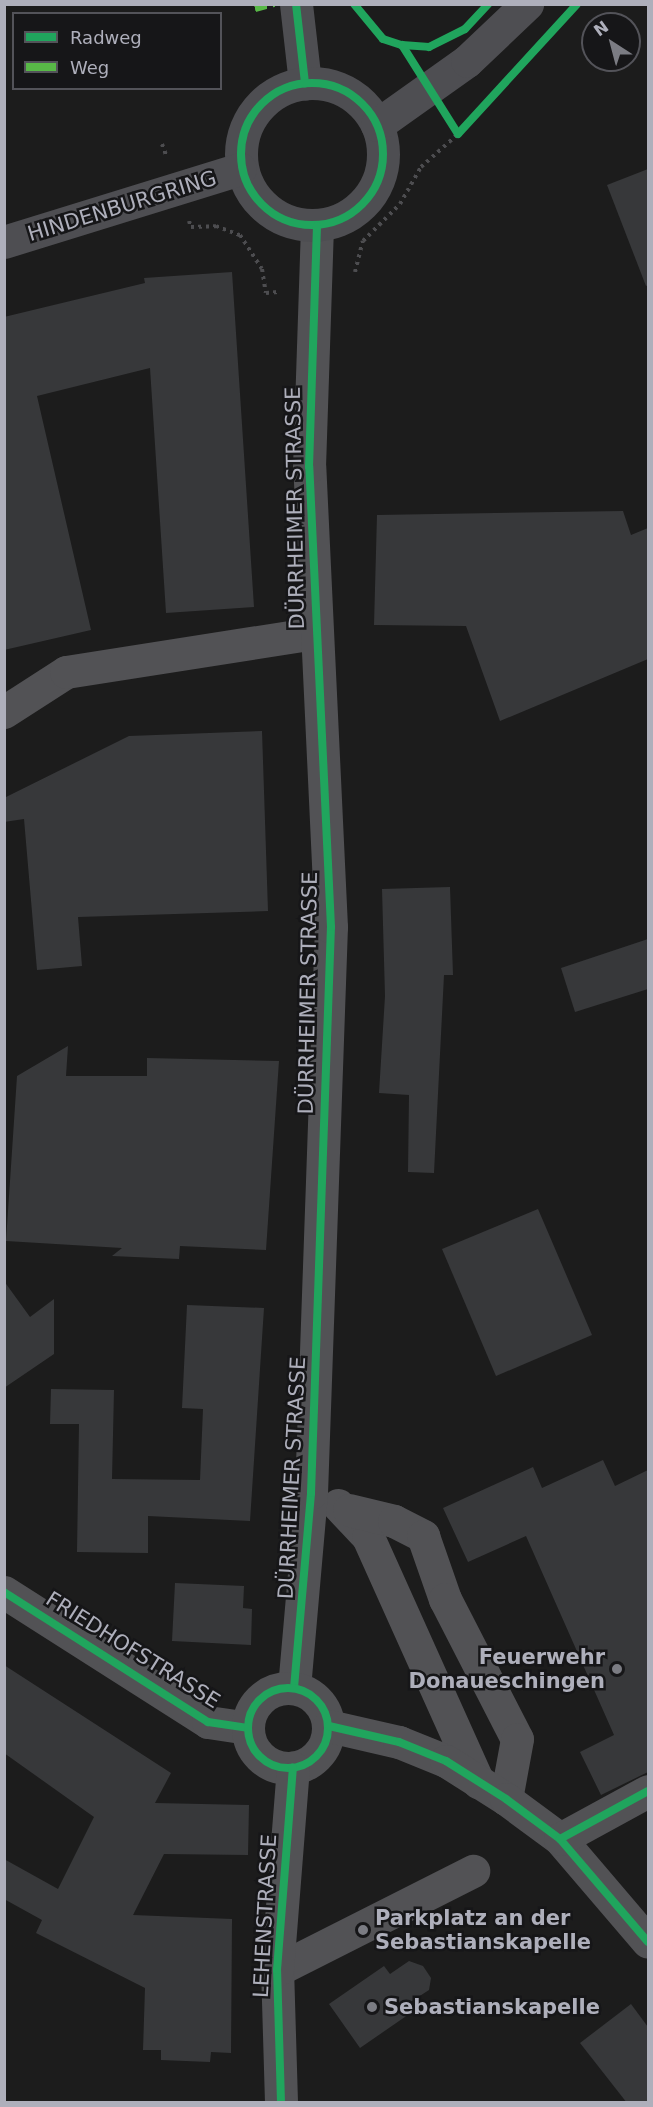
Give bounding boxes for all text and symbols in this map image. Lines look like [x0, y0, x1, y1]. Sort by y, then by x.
legend [12, 12, 222, 90]
north arrow [581, 12, 641, 72]
text: N [590, 17, 612, 40]
text: Radweg [70, 27, 142, 48]
text: Weg [70, 57, 109, 78]
street label: HINDENBURGRING [24, 165, 220, 247]
street label: DÜRRHEIMER STRASSE [280, 386, 310, 630]
street label: DÜRRHEIMER STRASSE [293, 871, 323, 1115]
street label: DÜRRHEIMER STRASSE [273, 1356, 311, 1600]
street label: FRIEDHOFSTRASSE [41, 1586, 225, 1714]
place label: Feuerwehr Donaueschingen [409, 1644, 605, 1694]
marker: Feuerwehr Donaueschingen [610, 1662, 624, 1676]
street label: LEHENSTRASSE [248, 1833, 282, 1999]
place label: Parkplatz an der Sebastianskapelle [375, 1905, 591, 1955]
marker: Parkplatz an der Sebastianskapelle [356, 1923, 370, 1937]
place label: Sebastianskapelle [384, 1994, 600, 2020]
marker: Sebastianskapelle [365, 2000, 379, 2014]

